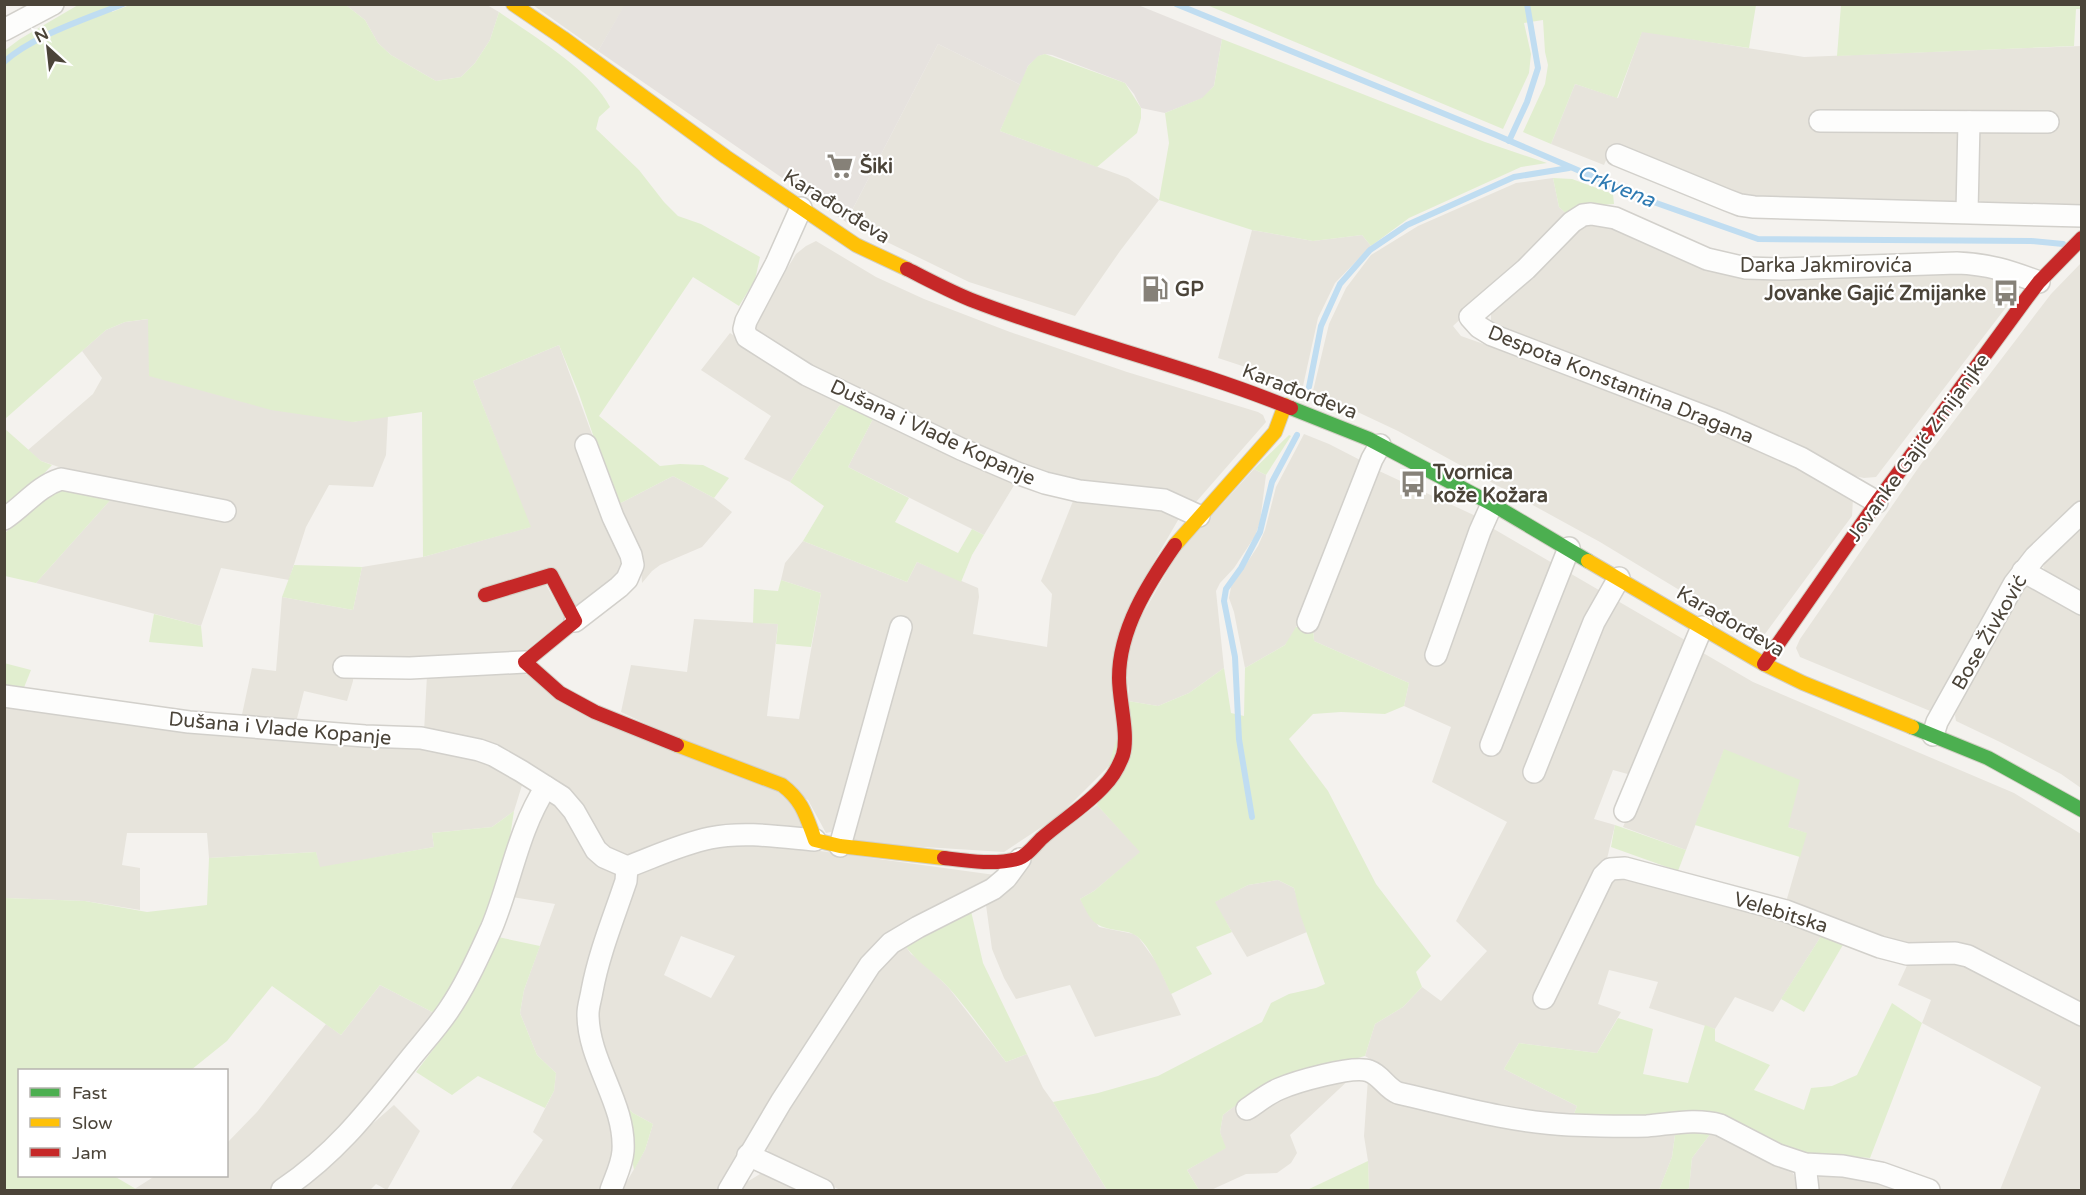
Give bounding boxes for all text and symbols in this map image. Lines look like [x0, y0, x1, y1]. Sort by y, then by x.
north arrow [18, 18, 78, 78]
text: N [31, 24, 52, 47]
supermarket icon: Šiki [825, 151, 855, 181]
place label: Šiki [860, 153, 893, 179]
water label: Crkvena [1573, 160, 1659, 214]
street label: Karađorđeva [779, 164, 894, 249]
street label: Darka Jakmirovića [1740, 254, 1912, 278]
fuel station icon: GP [1140, 274, 1170, 304]
place label: GP [1175, 278, 1204, 302]
bus stop icon: Jovanke Gajić Zmijanke [1991, 278, 2021, 308]
place label: Jovanke Gajić Zmijanke [1764, 282, 1986, 306]
street label: Despota Konstantina Dragana [1484, 320, 1757, 449]
street label: Jovanke Gajić Zmijanjke [1843, 349, 1995, 546]
street label: Karađorđeva [1239, 359, 1361, 425]
street label: Dušana i Vlade Kopanje [826, 375, 1039, 491]
place label: Tvornica kože Kožara [1432, 461, 1548, 508]
bus stop icon: Tvornica kože Kožara [1398, 469, 1428, 499]
street label: Bose Živković [1946, 570, 2033, 695]
street label: Karađorđeva [1672, 581, 1789, 663]
street label: Dušana i Vlade Kopanje [167, 707, 392, 751]
street label: Velebitska [1731, 887, 1831, 939]
legend [18, 1069, 228, 1177]
text: Fast [72, 1082, 107, 1104]
text: Slow [72, 1112, 113, 1134]
text: Jam [72, 1142, 107, 1164]

